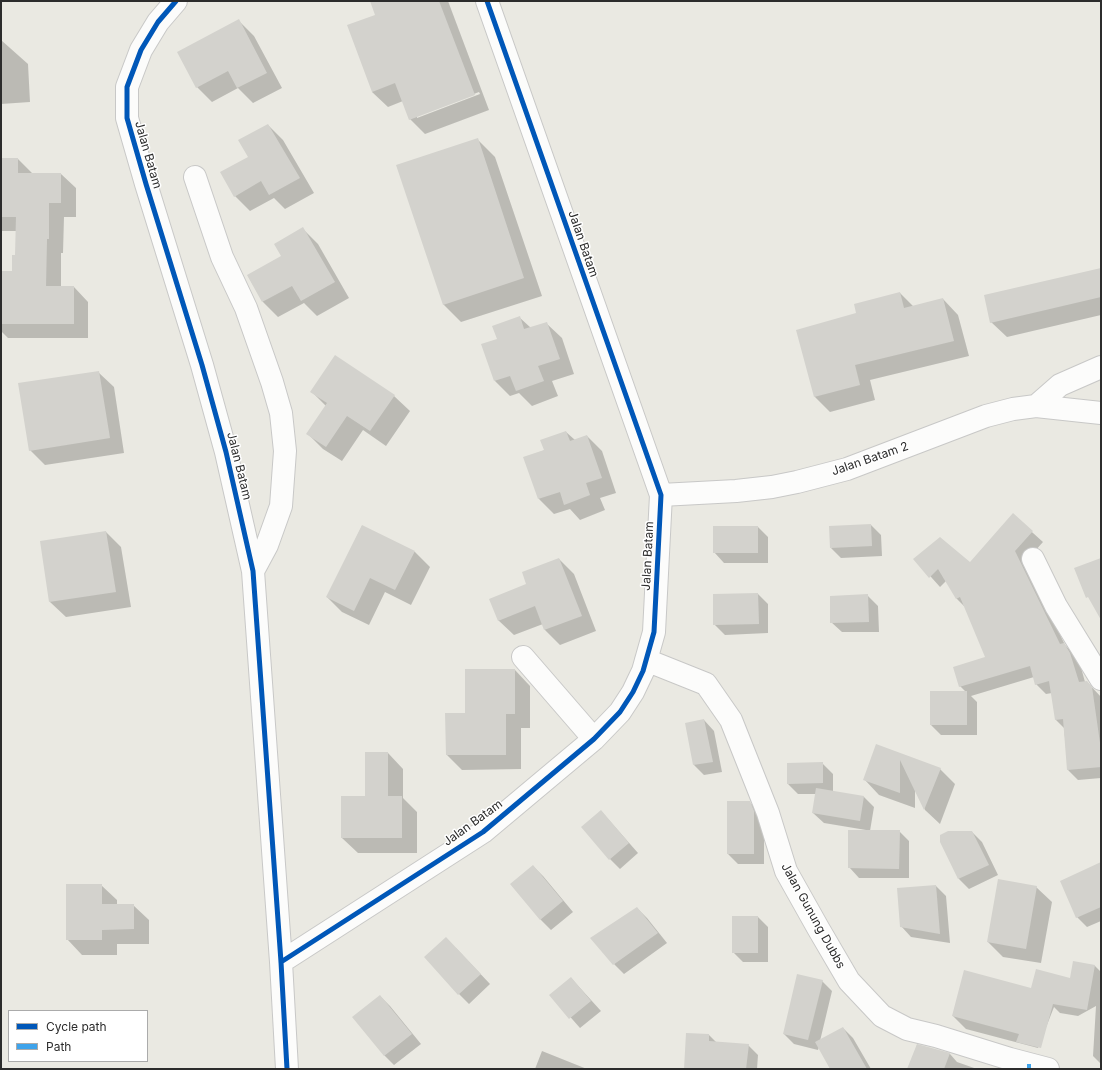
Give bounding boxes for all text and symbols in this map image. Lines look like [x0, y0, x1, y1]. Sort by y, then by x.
street label: Jalan Batam [131, 120, 165, 190]
street label: Jalan Batam [565, 209, 601, 279]
street label: Jalan Batam [224, 431, 254, 501]
street label: Jalan Batam 2 [830, 439, 910, 479]
street label: Jalan Batam [639, 521, 657, 591]
street label: Jalan Batam [441, 797, 505, 849]
street label: Jalan Gunung Dubbs [778, 861, 848, 971]
legend [8, 1010, 148, 1062]
text: Cycle path [46, 1019, 107, 1034]
text: Path [46, 1039, 71, 1054]

